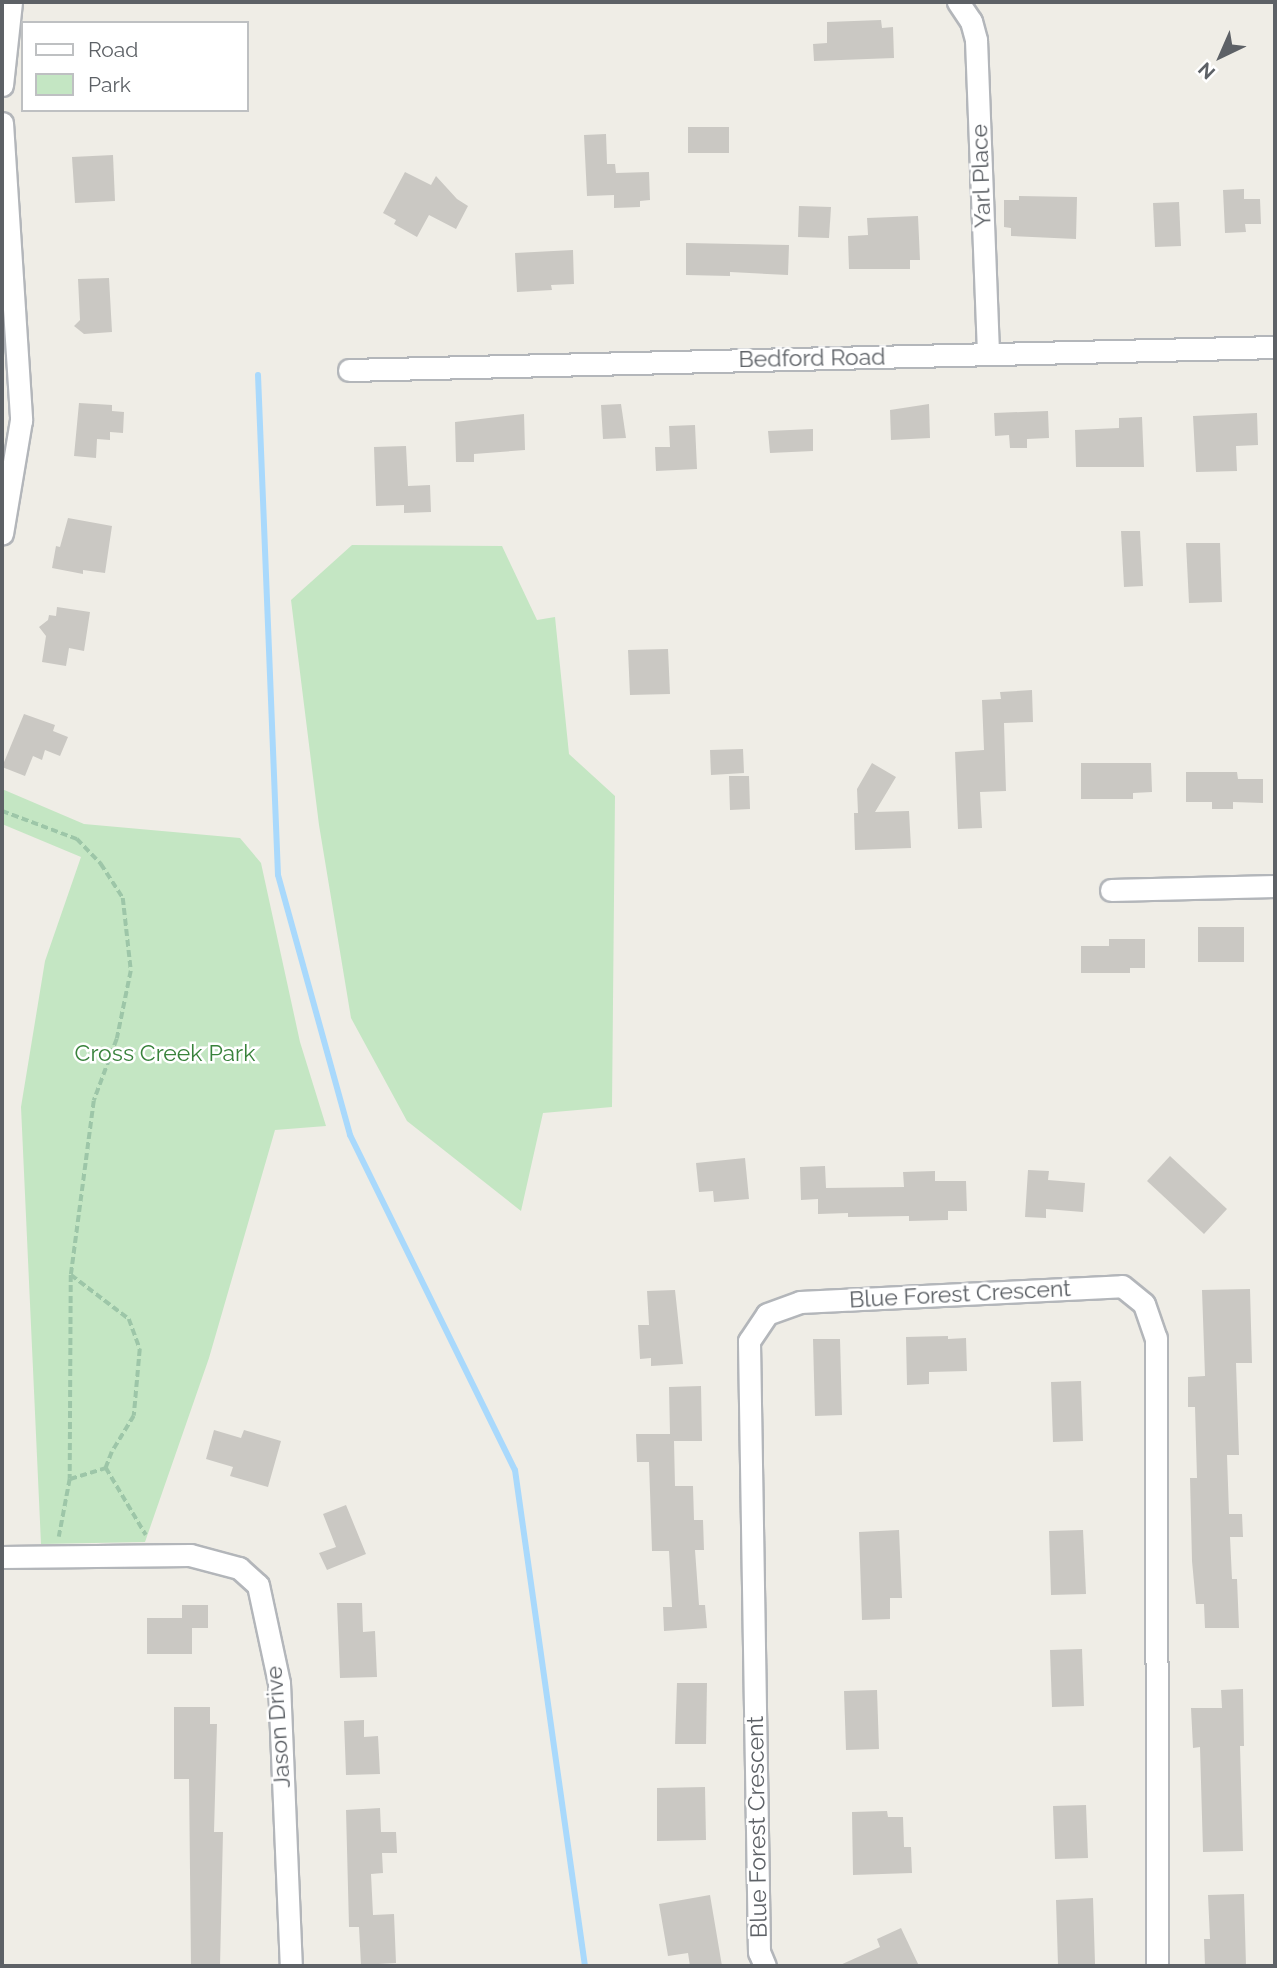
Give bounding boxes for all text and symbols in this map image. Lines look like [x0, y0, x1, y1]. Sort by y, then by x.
legend [21, 21, 248, 112]
north arrow [1186, 21, 1256, 91]
text: Road [88, 37, 138, 62]
text: N [1194, 58, 1219, 84]
text: Park [88, 72, 131, 97]
street label: Yarl Place [965, 123, 997, 229]
street label: Bedford Road [738, 343, 886, 373]
park label: Cross Creek Park [75, 1039, 255, 1067]
street label: Blue Forest Crescent [848, 1274, 1072, 1314]
street label: Jason Drive [260, 1665, 296, 1789]
street label: Blue Forest Crescent [741, 1716, 773, 1938]

